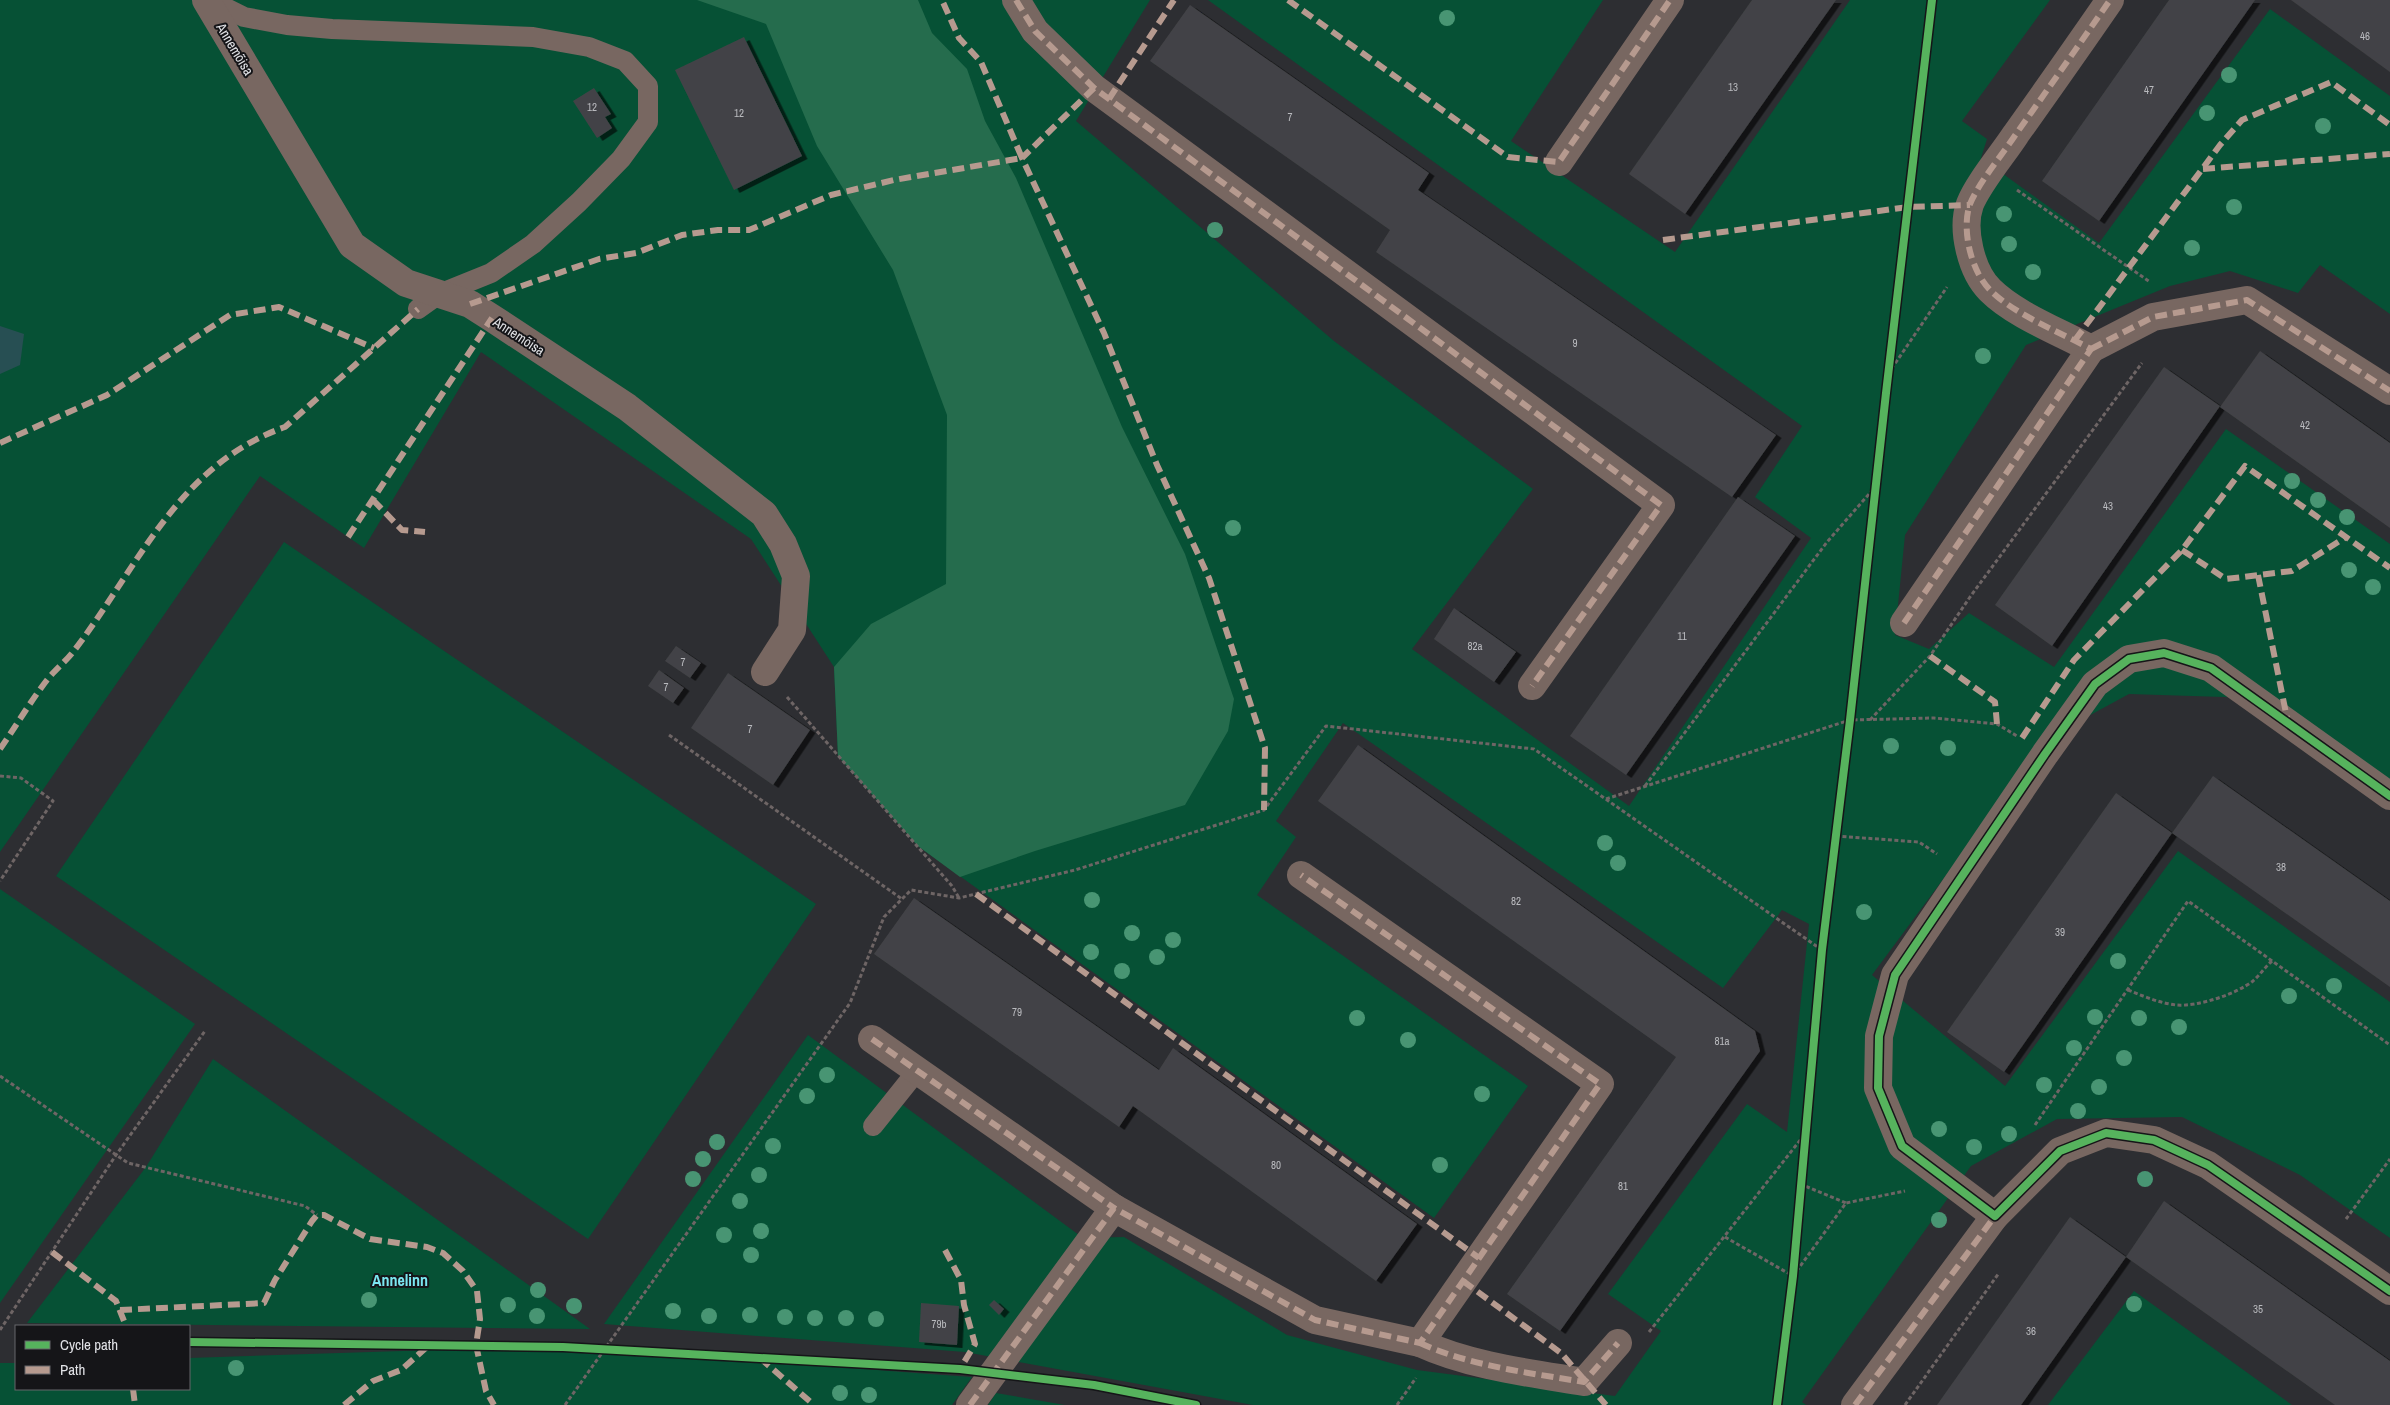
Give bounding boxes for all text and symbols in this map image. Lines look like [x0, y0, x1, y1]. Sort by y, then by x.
street label: Annemõisa [212, 19, 258, 79]
house number: 46 [2360, 29, 2370, 43]
house number: 13 [1728, 80, 1738, 94]
house number: 47 [2144, 83, 2154, 97]
house number: 12 [587, 100, 597, 114]
house number: 12 [734, 106, 744, 120]
house number: 7 [1287, 110, 1293, 124]
street label: Annemõisa [489, 312, 549, 360]
house number: 9 [1572, 336, 1578, 350]
house number: 42 [2300, 418, 2310, 432]
house number: 43 [2103, 499, 2113, 513]
house number: 11 [1677, 629, 1687, 643]
house number: 82a [1467, 639, 1483, 653]
house number: 7 [680, 655, 686, 669]
house number: 7 [663, 680, 669, 694]
house number: 7 [747, 722, 753, 736]
house number: 38 [2276, 860, 2286, 874]
house number: 82 [1511, 894, 1521, 908]
house number: 39 [2055, 925, 2065, 939]
house number: 79 [1012, 1005, 1022, 1019]
house number: 81a [1714, 1034, 1730, 1048]
house number: 80 [1271, 1158, 1281, 1172]
house number: 81 [1618, 1179, 1628, 1193]
district label: Annelinn [372, 1269, 428, 1291]
house number: 35 [2253, 1302, 2263, 1316]
house number: 79b [931, 1317, 947, 1331]
house number: 36 [2026, 1324, 2036, 1338]
legend [15, 1325, 190, 1390]
text: Cycle path [60, 1334, 118, 1355]
text: Path [60, 1359, 85, 1380]

